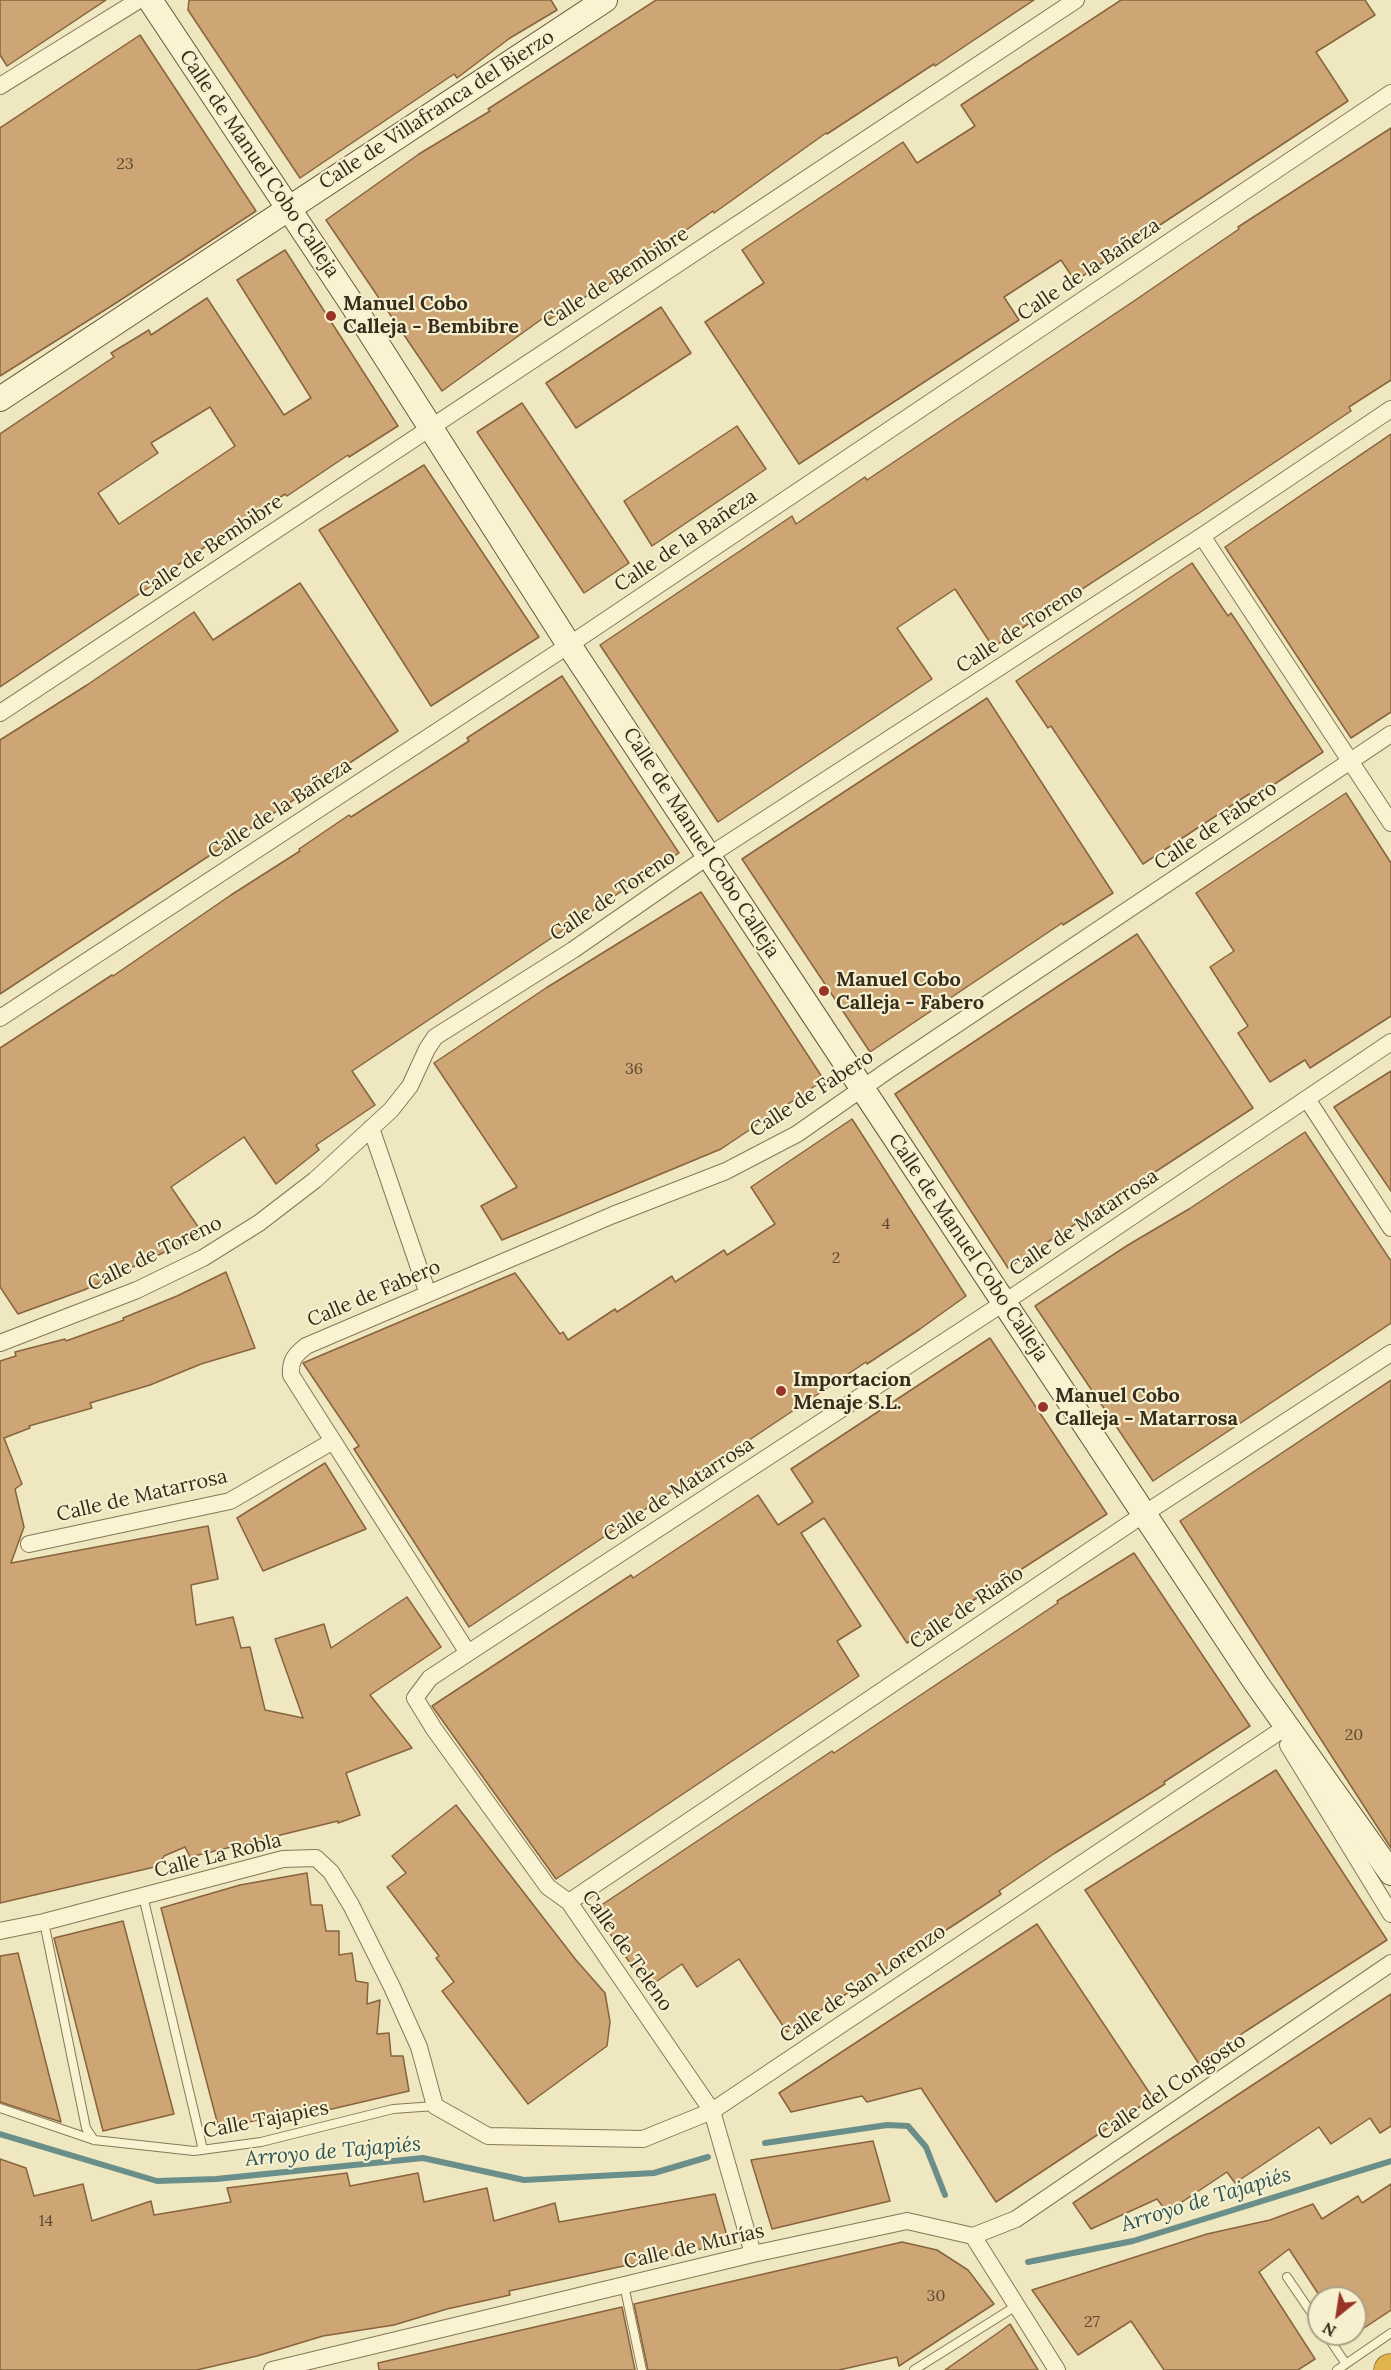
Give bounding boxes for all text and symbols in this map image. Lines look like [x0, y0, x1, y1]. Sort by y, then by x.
street label: Calle de Villafranca del Bierzo [315, 25, 559, 195]
street label: Calle de Manuel Cobo Calleja [174, 46, 344, 282]
house number: 23 [116, 154, 134, 174]
street label: Calle de la Bañeza [1013, 213, 1165, 327]
street label: Calle de Bembibre [539, 222, 693, 334]
place label: Manuel Cobo Calleja - Bembibre [343, 292, 519, 339]
marker: Manuel Cobo Calleja - Bembibre [324, 309, 338, 323]
street label: Calle de la Bañeza [610, 484, 762, 598]
street label: Calle de Bembibre [134, 490, 288, 604]
street label: Calle de Toreno [952, 579, 1088, 679]
street label: Calle de Manuel Cobo Calleja [618, 723, 784, 963]
street label: Calle de la Bañeza [204, 754, 356, 864]
street label: Calle de Fabero [1150, 776, 1282, 876]
street label: Calle de Toreno [546, 845, 680, 947]
place label: Manuel Cobo Calleja - Fabero [836, 968, 984, 1015]
marker: Manuel Cobo Calleja - Fabero [817, 984, 831, 998]
street label: Calle de Fabero [746, 1045, 878, 1143]
house number: 36 [625, 1059, 643, 1079]
street label: Calle de Manuel Cobo Calleja [883, 1130, 1053, 1366]
street label: Calle de Matarrosa [1005, 1164, 1163, 1282]
street label: Calle de Toreno [84, 1211, 226, 1297]
house number: 4 [882, 1214, 890, 1234]
house number: 2 [832, 1248, 840, 1268]
street label: Calle de Fabero [304, 1255, 444, 1333]
place label: Importacion Menaje S.L. [793, 1368, 911, 1415]
marker: Importacion Menaje S.L. [774, 1384, 788, 1398]
place label: Manuel Cobo Calleja - Matarrosa [1055, 1384, 1238, 1431]
marker: Manuel Cobo Calleja - Matarrosa [1036, 1400, 1050, 1414]
street label: Calle de Matarrosa [599, 1432, 759, 1548]
street label: Calle de Matarrosa [54, 1465, 230, 1527]
street label: Calle de Riaño [906, 1561, 1028, 1655]
house number: 20 [1345, 1725, 1363, 1745]
street label: Calle La Robla [152, 1829, 284, 1883]
street label: Calle de Teleno [576, 1886, 678, 2016]
street label: Calle de San Lorenzo [775, 1920, 951, 2048]
street label: Calle del Congosto [1093, 2028, 1251, 2146]
street label: Calle Tajapies [201, 2096, 331, 2144]
water label: Arroyo de Tajapiés [244, 2132, 422, 2172]
water label: Arroyo de Tajapiés [1118, 2162, 1294, 2238]
house number: 14 [39, 2211, 53, 2231]
street label: Calle de Murías [621, 2219, 767, 2275]
house number: 30 [927, 2286, 945, 2306]
north arrow [1307, 2286, 1367, 2346]
house number: 27 [1084, 2312, 1100, 2332]
text: N [1319, 2318, 1339, 2342]

